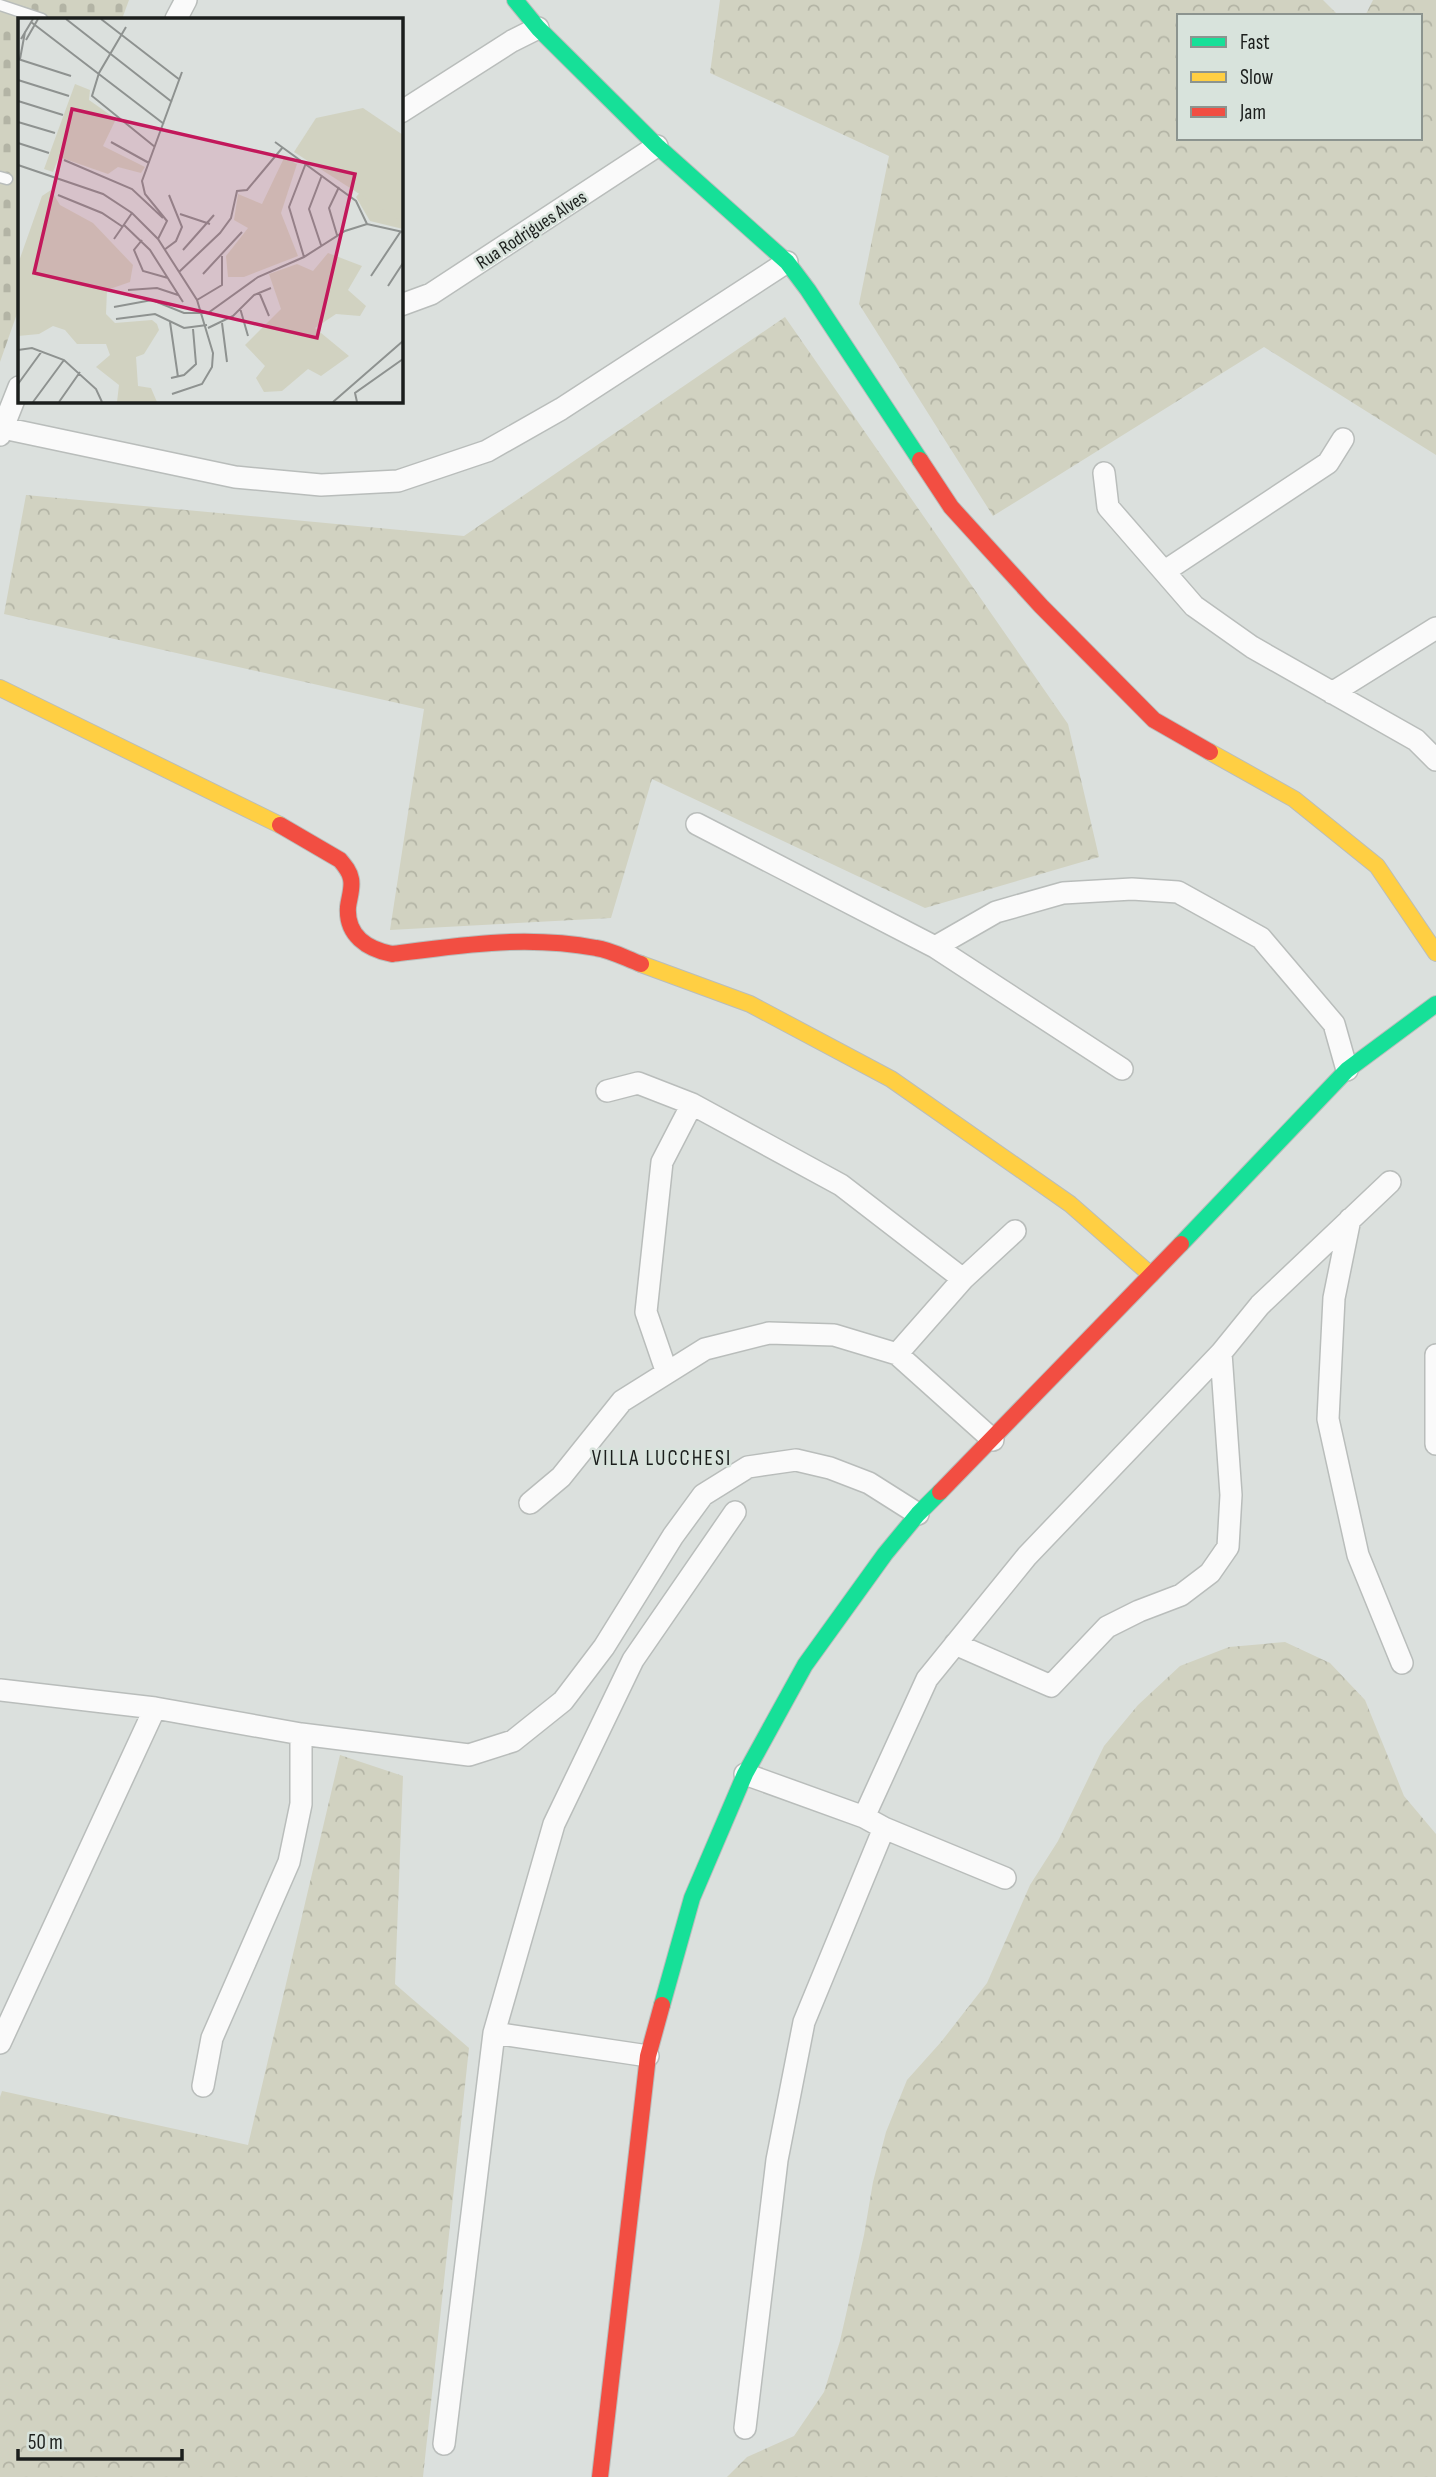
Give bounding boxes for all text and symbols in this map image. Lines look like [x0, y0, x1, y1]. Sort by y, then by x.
legend [1177, 14, 1422, 140]
inset map [18, 18, 402, 402]
text: Fast [1240, 30, 1270, 55]
text: Slow [1240, 65, 1274, 90]
text: Jam [1239, 100, 1266, 125]
street label: Rua Rodrigues Alves [472, 186, 591, 274]
district label: VILLA LUCCHESI [592, 1446, 732, 1471]
scale bar [18, 2418, 182, 2462]
text: 50 m [28, 2430, 63, 2455]

